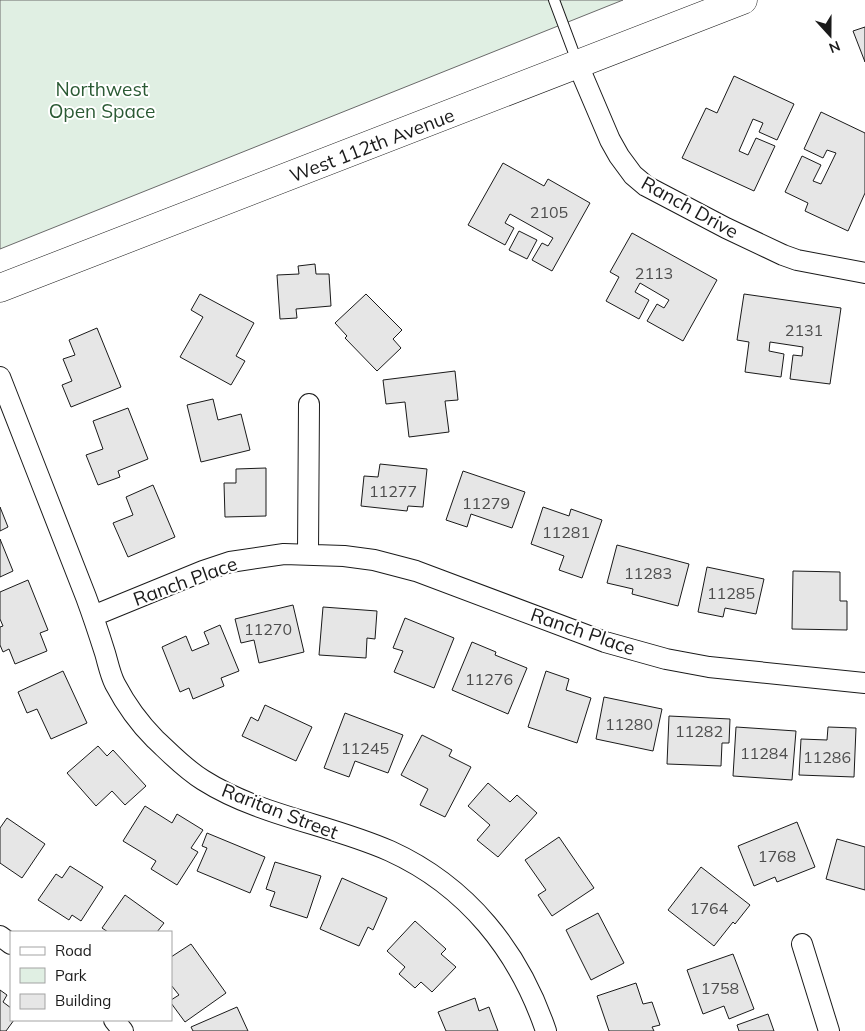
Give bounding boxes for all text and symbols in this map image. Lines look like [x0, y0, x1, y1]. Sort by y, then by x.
north arrow [805, 10, 855, 60]
text: N [826, 37, 843, 57]
park label: Northwest Open Space [49, 77, 155, 123]
street label: West 112th Avenue [286, 103, 458, 187]
street label: Ranch Drive [637, 171, 743, 243]
house number: 2105 [530, 202, 568, 222]
house number: 2113 [635, 263, 673, 283]
house number: 2131 [785, 320, 823, 340]
house number: 11277 [369, 481, 417, 501]
house number: 11279 [462, 493, 510, 513]
house number: 11281 [542, 522, 590, 542]
street label: Ranch Place [130, 551, 240, 611]
house number: 11283 [624, 563, 672, 583]
house number: 11285 [707, 583, 755, 603]
street label: Ranch Place [528, 602, 638, 660]
house number: 11270 [244, 619, 292, 639]
house number: 11276 [465, 669, 513, 689]
house number: 11280 [605, 714, 653, 734]
house number: 11282 [675, 721, 723, 741]
house number: 11245 [341, 738, 389, 758]
house number: 11284 [740, 743, 788, 763]
house number: 11286 [803, 747, 851, 767]
street label: Raritan Street [218, 778, 342, 844]
house number: 1768 [758, 846, 796, 866]
house number: 1764 [690, 898, 729, 918]
legend [10, 931, 172, 1021]
text: Road [55, 941, 92, 960]
text: Park [55, 966, 87, 985]
house number: 1758 [701, 978, 739, 998]
text: Building [55, 991, 111, 1010]

